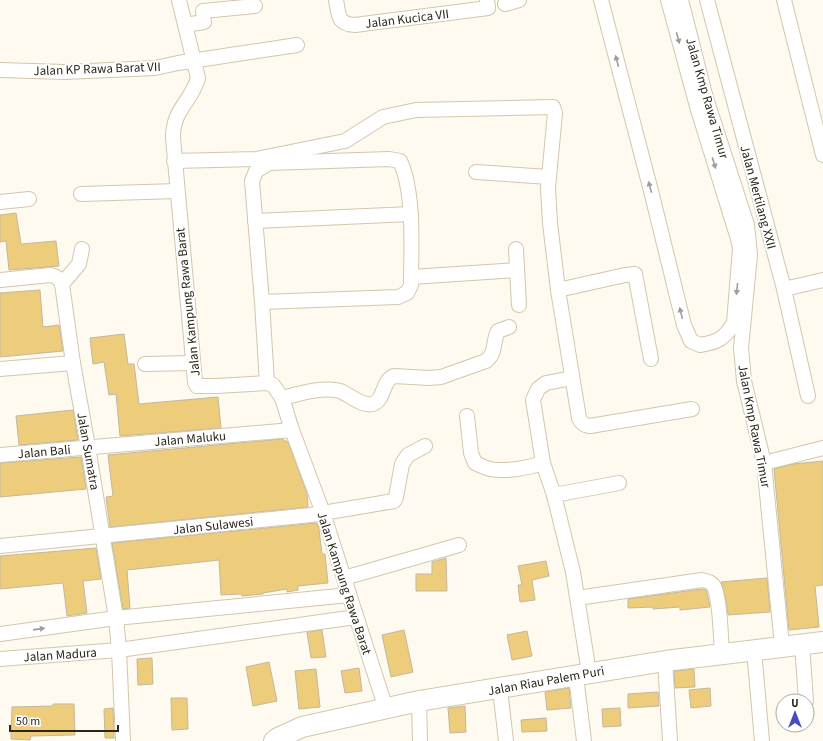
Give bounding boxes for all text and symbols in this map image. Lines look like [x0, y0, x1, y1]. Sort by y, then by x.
street label: Jalan Kucica VII [364, 5, 450, 33]
one-way arrow [675, 32, 681, 44]
street label: Jalan Kmp Rawa Timur [681, 36, 733, 161]
one-way arrow [614, 55, 620, 67]
street label: Jalan KP Rawa Barat VII [33, 58, 161, 80]
street label: Jalan Mertilang XXII [736, 143, 781, 251]
one-way arrow [711, 157, 717, 169]
one-way arrow [647, 181, 653, 193]
street label: Jalan Kampung Rawa Barat [171, 226, 205, 377]
one-way arrow [734, 283, 740, 295]
one-way arrow [678, 307, 684, 319]
street label: Jalan Kmp Rawa Timur [733, 363, 775, 490]
street label: Jalan Sumatra [72, 411, 104, 491]
street label: Jalan Maluku [153, 427, 227, 451]
street label: Jalan Bali [17, 441, 71, 463]
street label: Jalan Kampung Rawa Barat [312, 510, 376, 658]
street label: Jalan Sulawesi [172, 513, 254, 539]
one-way arrow [33, 626, 45, 632]
street label: Jalan Madura [23, 643, 97, 667]
street label: Jalan Riau Palem Puri [487, 662, 606, 700]
north arrow [775, 693, 815, 733]
text: U [791, 696, 799, 711]
scale bar [10, 707, 118, 733]
text: 50 m [16, 713, 40, 730]

